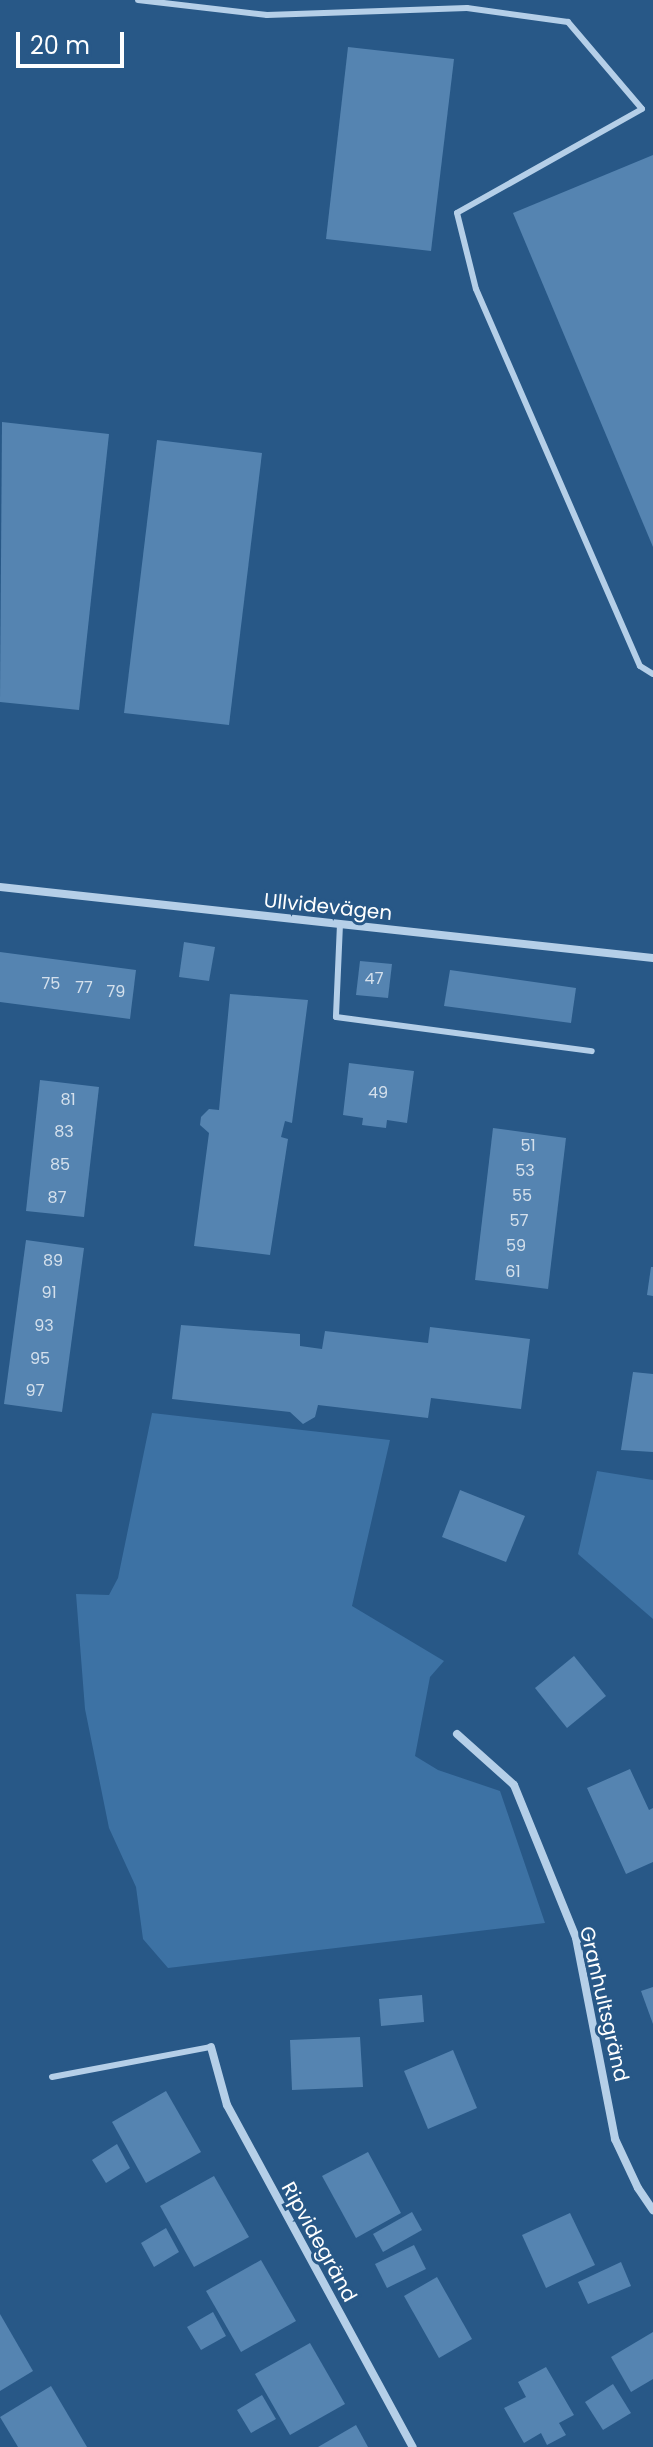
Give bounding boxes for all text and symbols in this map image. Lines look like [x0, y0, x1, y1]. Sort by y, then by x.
scale bar [20, 16, 128, 66]
text: 20 m [30, 29, 90, 62]
street label: Ullvidevägen [263, 888, 393, 926]
house number: 47 [365, 969, 383, 989]
house number: 75 [42, 974, 60, 994]
house number: 77 [75, 978, 93, 998]
house number: 79 [107, 982, 125, 1002]
house number: 49 [368, 1083, 388, 1103]
house number: 81 [60, 1090, 76, 1110]
house number: 83 [54, 1122, 74, 1142]
house number: 51 [520, 1136, 536, 1156]
house number: 85 [50, 1155, 70, 1175]
house number: 53 [515, 1161, 535, 1181]
house number: 55 [512, 1186, 532, 1206]
house number: 87 [48, 1188, 66, 1208]
house number: 57 [510, 1211, 528, 1231]
house number: 59 [506, 1236, 526, 1256]
house number: 89 [43, 1251, 63, 1271]
house number: 61 [505, 1262, 521, 1282]
house number: 91 [41, 1283, 57, 1303]
house number: 93 [34, 1316, 54, 1336]
house number: 95 [30, 1349, 50, 1369]
house number: 97 [26, 1381, 44, 1401]
street label: Granhultsgränd [574, 1924, 634, 2084]
street label: Ripvidegränd [276, 2178, 362, 2306]

